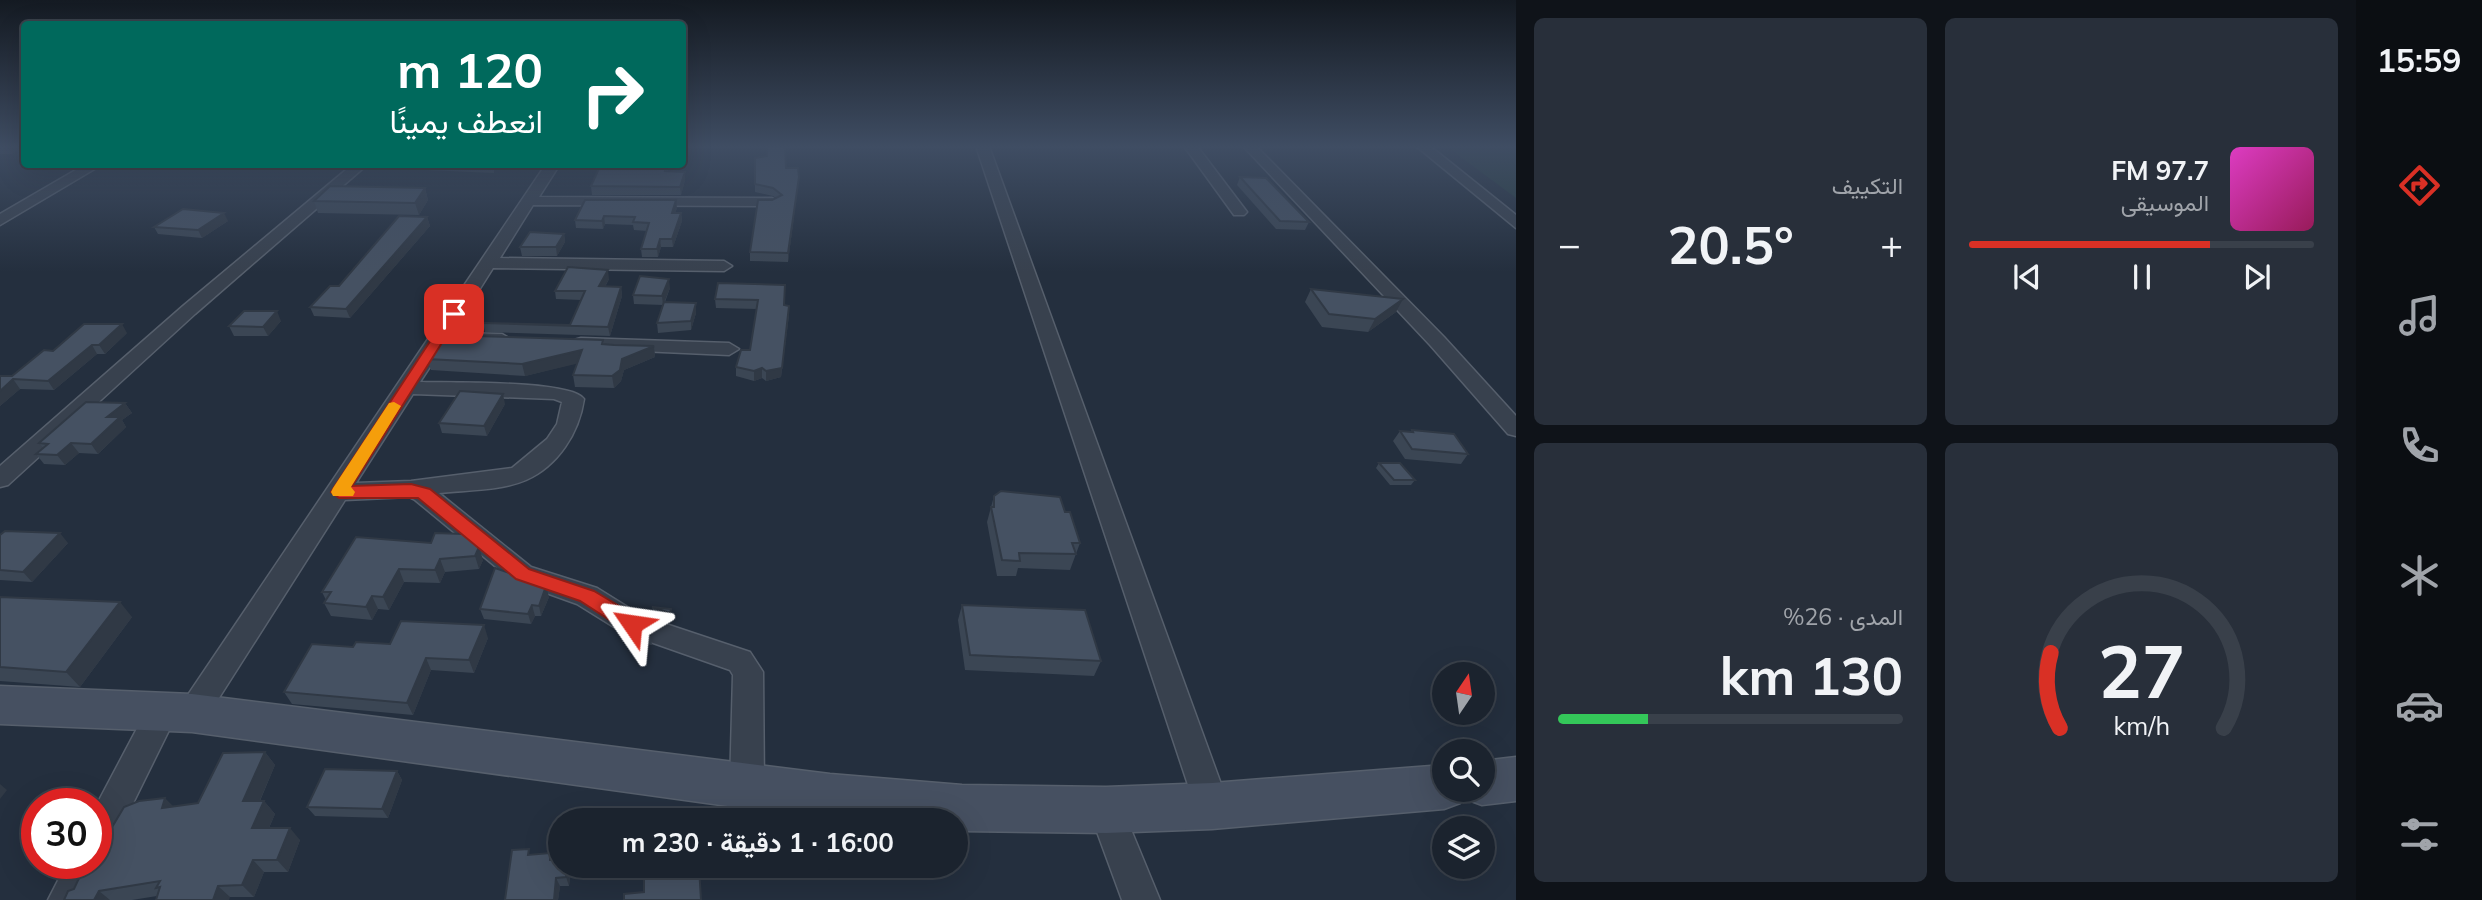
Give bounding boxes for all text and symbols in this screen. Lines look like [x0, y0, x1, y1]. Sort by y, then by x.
text: 120 m [397, 39, 543, 100]
text: 15:59 [2377, 40, 2461, 80]
icon: right [567, 49, 658, 140]
text: انعطف يمينًا [389, 101, 543, 141]
text: 97.7 FM [2111, 154, 2209, 187]
icon: directions [2395, 161, 2444, 210]
text: التكييف [1832, 171, 1903, 200]
text: الموسيقى [2121, 188, 2209, 217]
text: 20.5° [1667, 212, 1794, 277]
text: − [1558, 220, 1581, 268]
text: + [1880, 220, 1903, 268]
icon: previous [2008, 258, 2046, 296]
icon: pause [2123, 258, 2161, 296]
icon: next [2238, 258, 2276, 296]
pin [424, 284, 484, 344]
icon: music [2395, 291, 2444, 340]
icon: arrive [435, 295, 473, 333]
icon: phone [2395, 421, 2444, 470]
icon: climate [2395, 551, 2444, 600]
position arrow [595, 587, 669, 661]
text: المدى · 26% [1783, 602, 1903, 631]
text: 27 [2098, 626, 2185, 717]
text: 130 km [1720, 643, 1903, 708]
north arrow [1432, 662, 1494, 724]
map controls [1432, 662, 1495, 879]
icon: car [2395, 681, 2444, 730]
text: km/h [2113, 710, 2170, 741]
button: search [1432, 739, 1495, 802]
speed limit sign: 30 [21, 788, 112, 879]
icon: filters [2395, 810, 2444, 859]
button: layers [1432, 816, 1495, 879]
text: 16:00 · 1 دقيقة · 230 m [622, 826, 894, 859]

